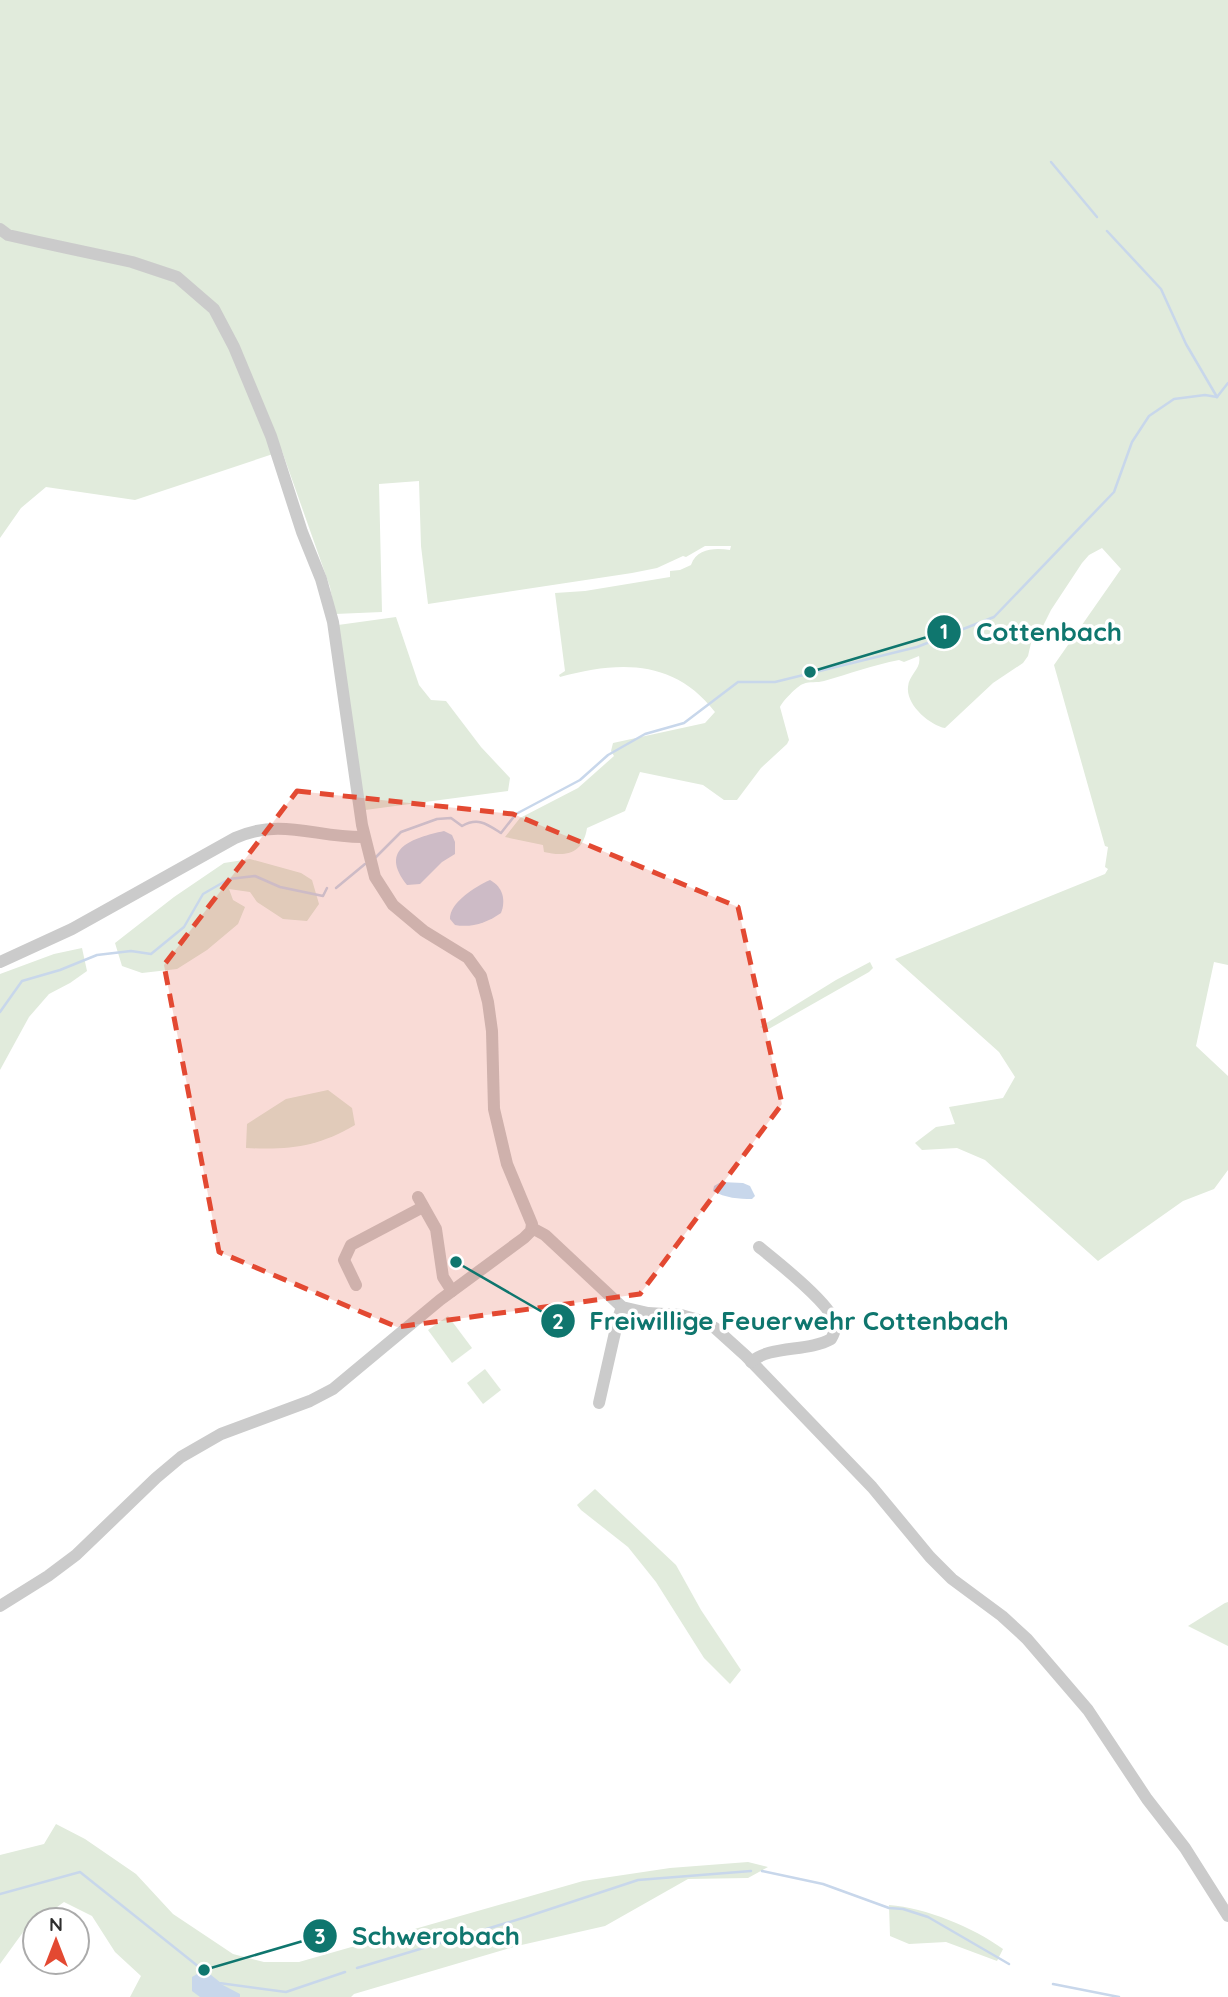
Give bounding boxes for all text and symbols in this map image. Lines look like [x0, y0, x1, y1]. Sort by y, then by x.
callout: Cottenbach [927, 609, 1135, 656]
text: Cottenbach [976, 615, 1122, 648]
text: 1 [940, 618, 948, 644]
callout: Freiwillige Feuerwehr Cottenbach [541, 1298, 1023, 1345]
text: Freiwillige Feuerwehr Cottenbach [589, 1304, 1009, 1337]
text: 2 [552, 1308, 564, 1334]
north arrow [21, 1906, 91, 1976]
text: N [49, 1912, 63, 1936]
callout: Schwerobach [303, 1913, 534, 1960]
text: Schwerobach [352, 1919, 520, 1952]
text: 3 [314, 1923, 326, 1949]

